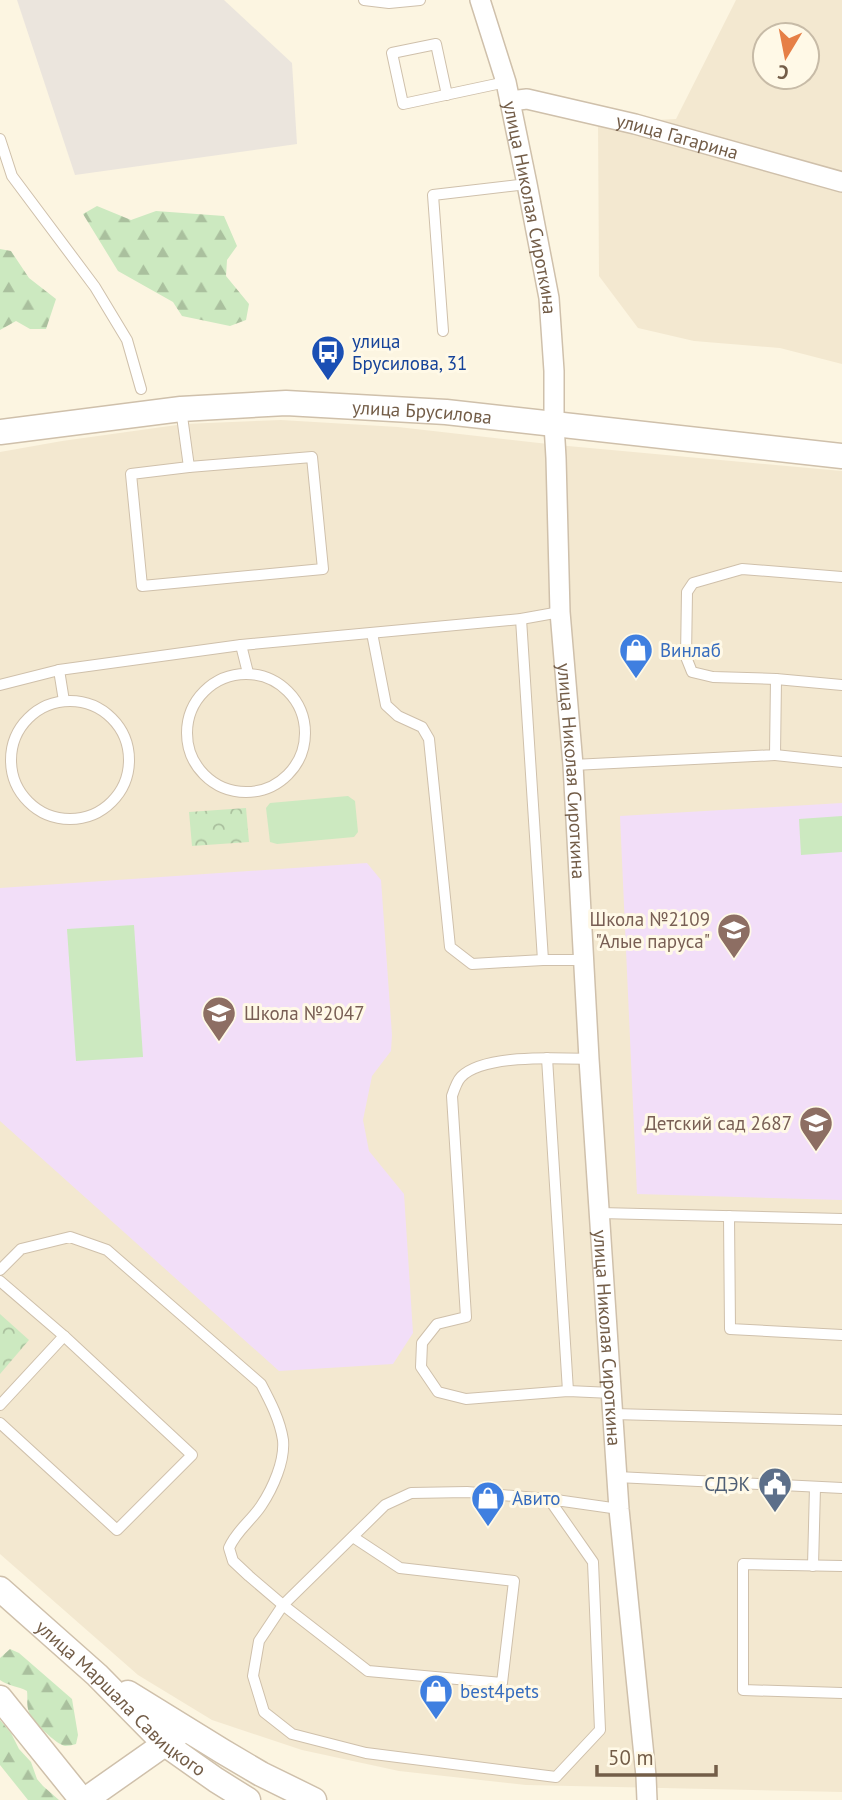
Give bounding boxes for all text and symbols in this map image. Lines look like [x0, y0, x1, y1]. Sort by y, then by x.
north arrow [751, 21, 821, 91]
text: С [775, 60, 790, 85]
street label: улица Николая Сироткина [498, 99, 562, 315]
street label: улица Гагарина [614, 108, 741, 164]
place label: улица Брусилова, 31 [352, 329, 467, 375]
bus stop icon: улица Брусилова, 31 [309, 333, 347, 382]
street label: улица Брусилова [351, 395, 493, 429]
shop icon: Винлаб [617, 631, 655, 680]
place label: Винлаб [660, 638, 721, 662]
street label: улица Николая Сироткина [552, 662, 591, 880]
place label: Школа №2109 "Алые паруса" [589, 907, 710, 953]
school or university icon: Школа №2109 "Алые паруса" [715, 911, 753, 960]
school or university icon: Школа №2047 [200, 994, 238, 1043]
place label: Школа №2047 [244, 1001, 365, 1025]
school or university icon: Детский сад 2687 [797, 1104, 835, 1153]
place label: Детский сад 2687 [645, 1111, 792, 1135]
street label: улица Николая Сироткина [588, 1229, 627, 1447]
public building icon: СДЭК [756, 1465, 794, 1514]
place label: СДЭК [704, 1472, 750, 1496]
shop icon: Авито [469, 1479, 507, 1528]
place label: Авито [512, 1486, 560, 1510]
street label: улица Маршала Савицкого [31, 1614, 211, 1781]
shop icon: best4pets [417, 1672, 455, 1721]
place label: best4pets [460, 1679, 539, 1703]
scale bar [597, 1734, 716, 1778]
text: 50 m [608, 1744, 654, 1771]

